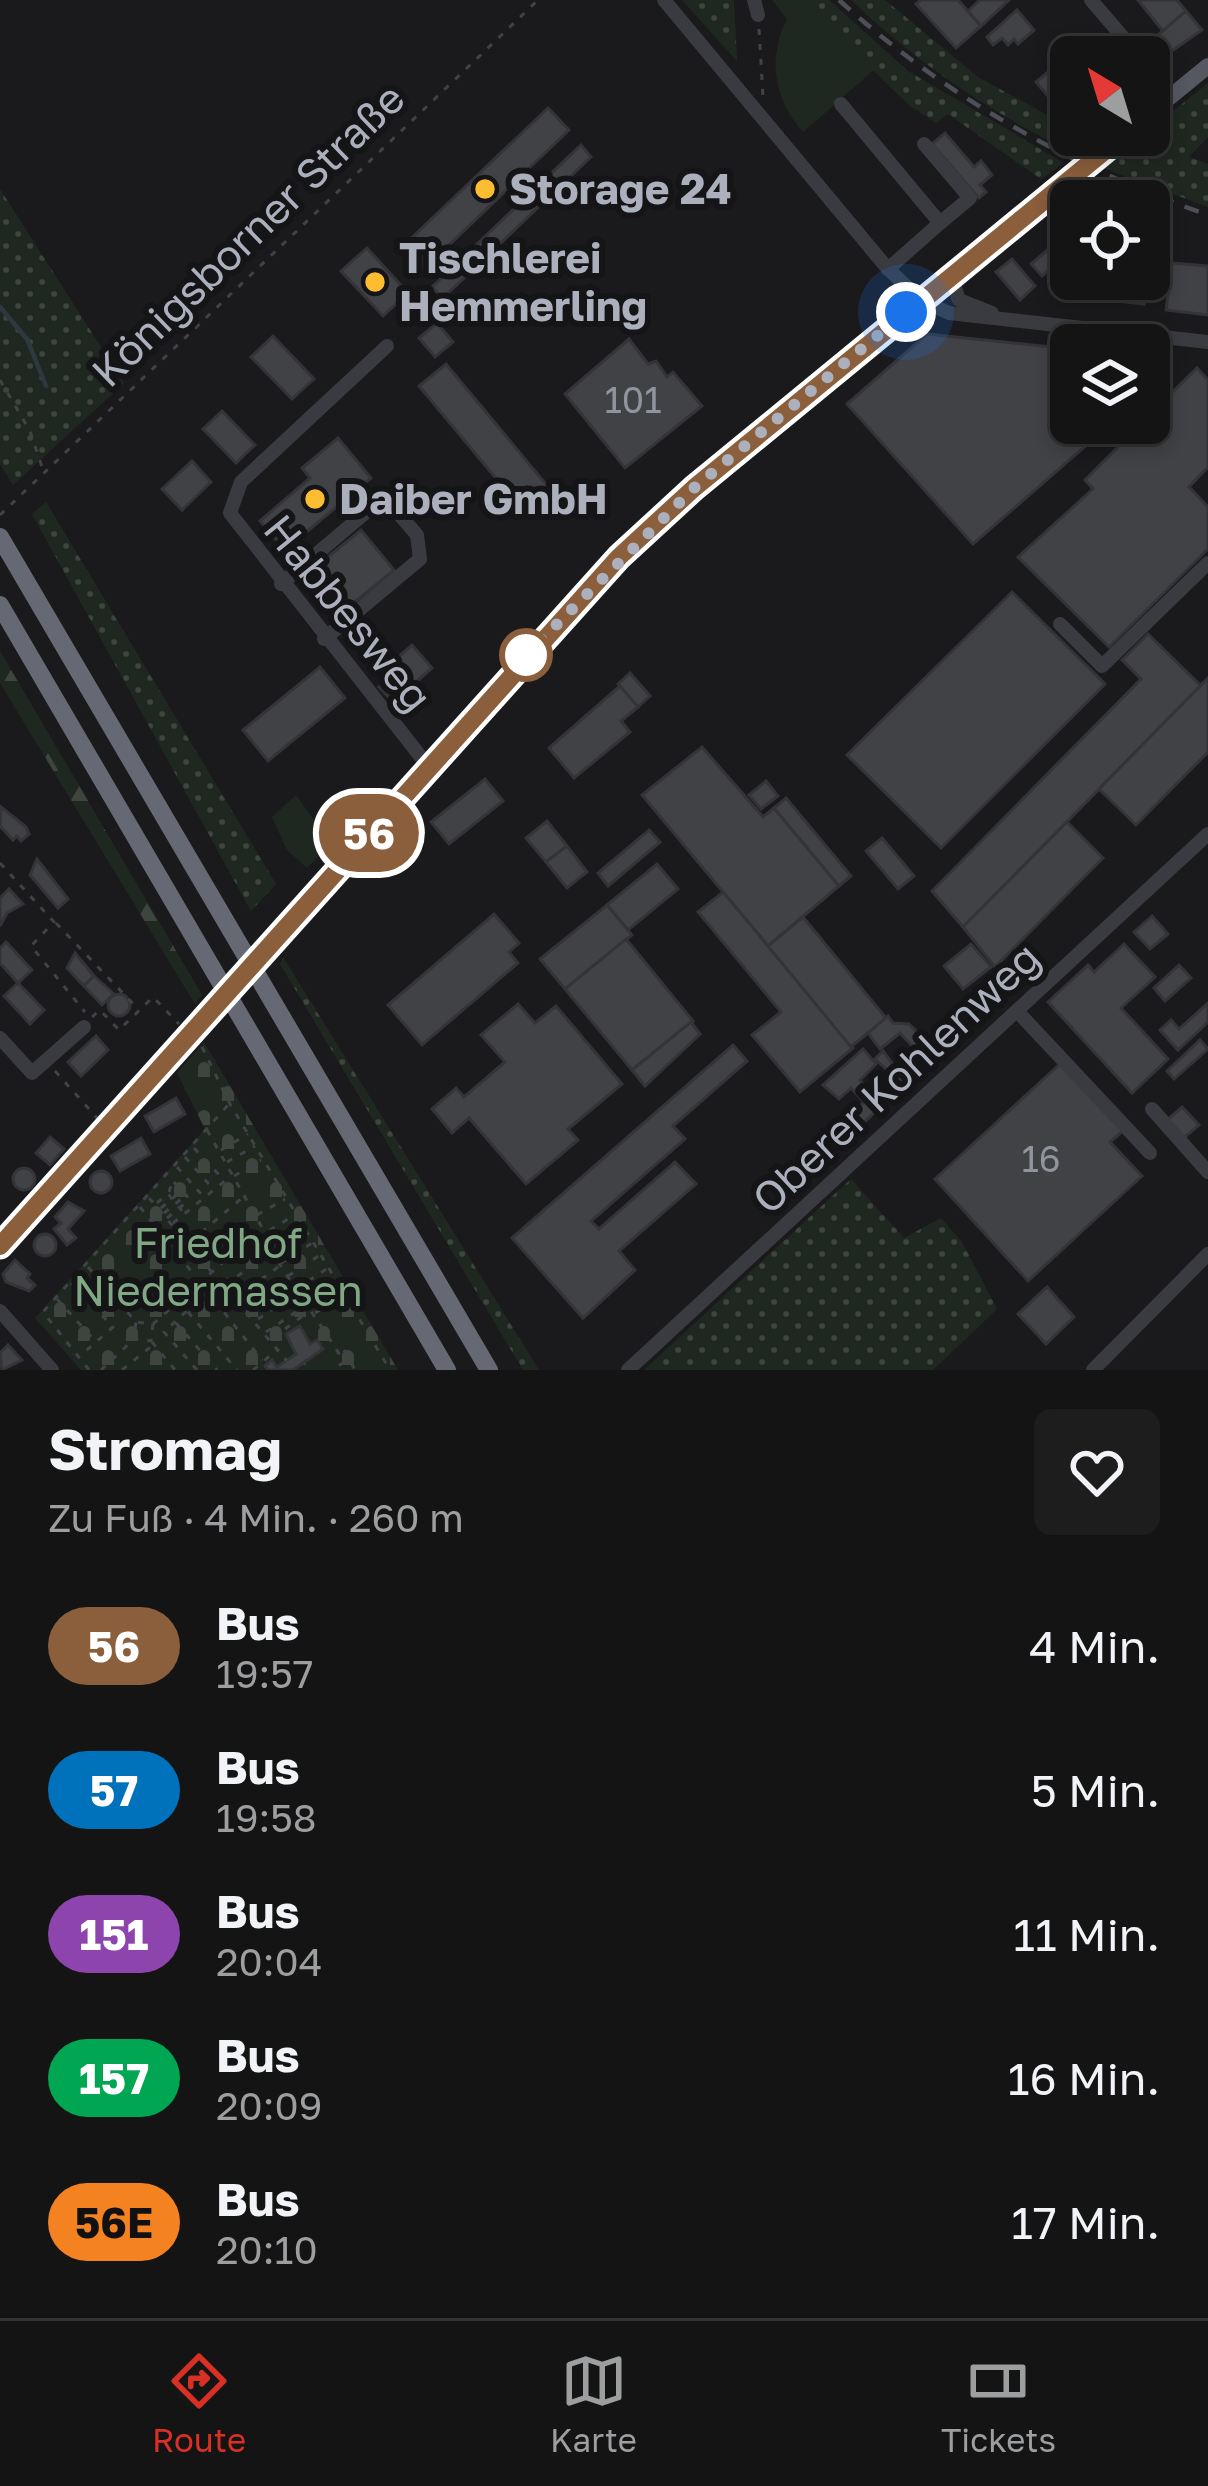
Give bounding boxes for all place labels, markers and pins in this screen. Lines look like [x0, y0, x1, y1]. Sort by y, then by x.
place label: Storage 24 [509, 163, 732, 213]
marker: Storage 24 [472, 176, 498, 202]
place label: Tischlerei Hemmerling [399, 232, 647, 330]
marker: Tischlerei Hemmerling [362, 269, 388, 295]
place label: Daiber GmbH [339, 473, 608, 523]
marker: Daiber GmbH [302, 486, 328, 512]
unlabelled marker [501, 630, 551, 680]

